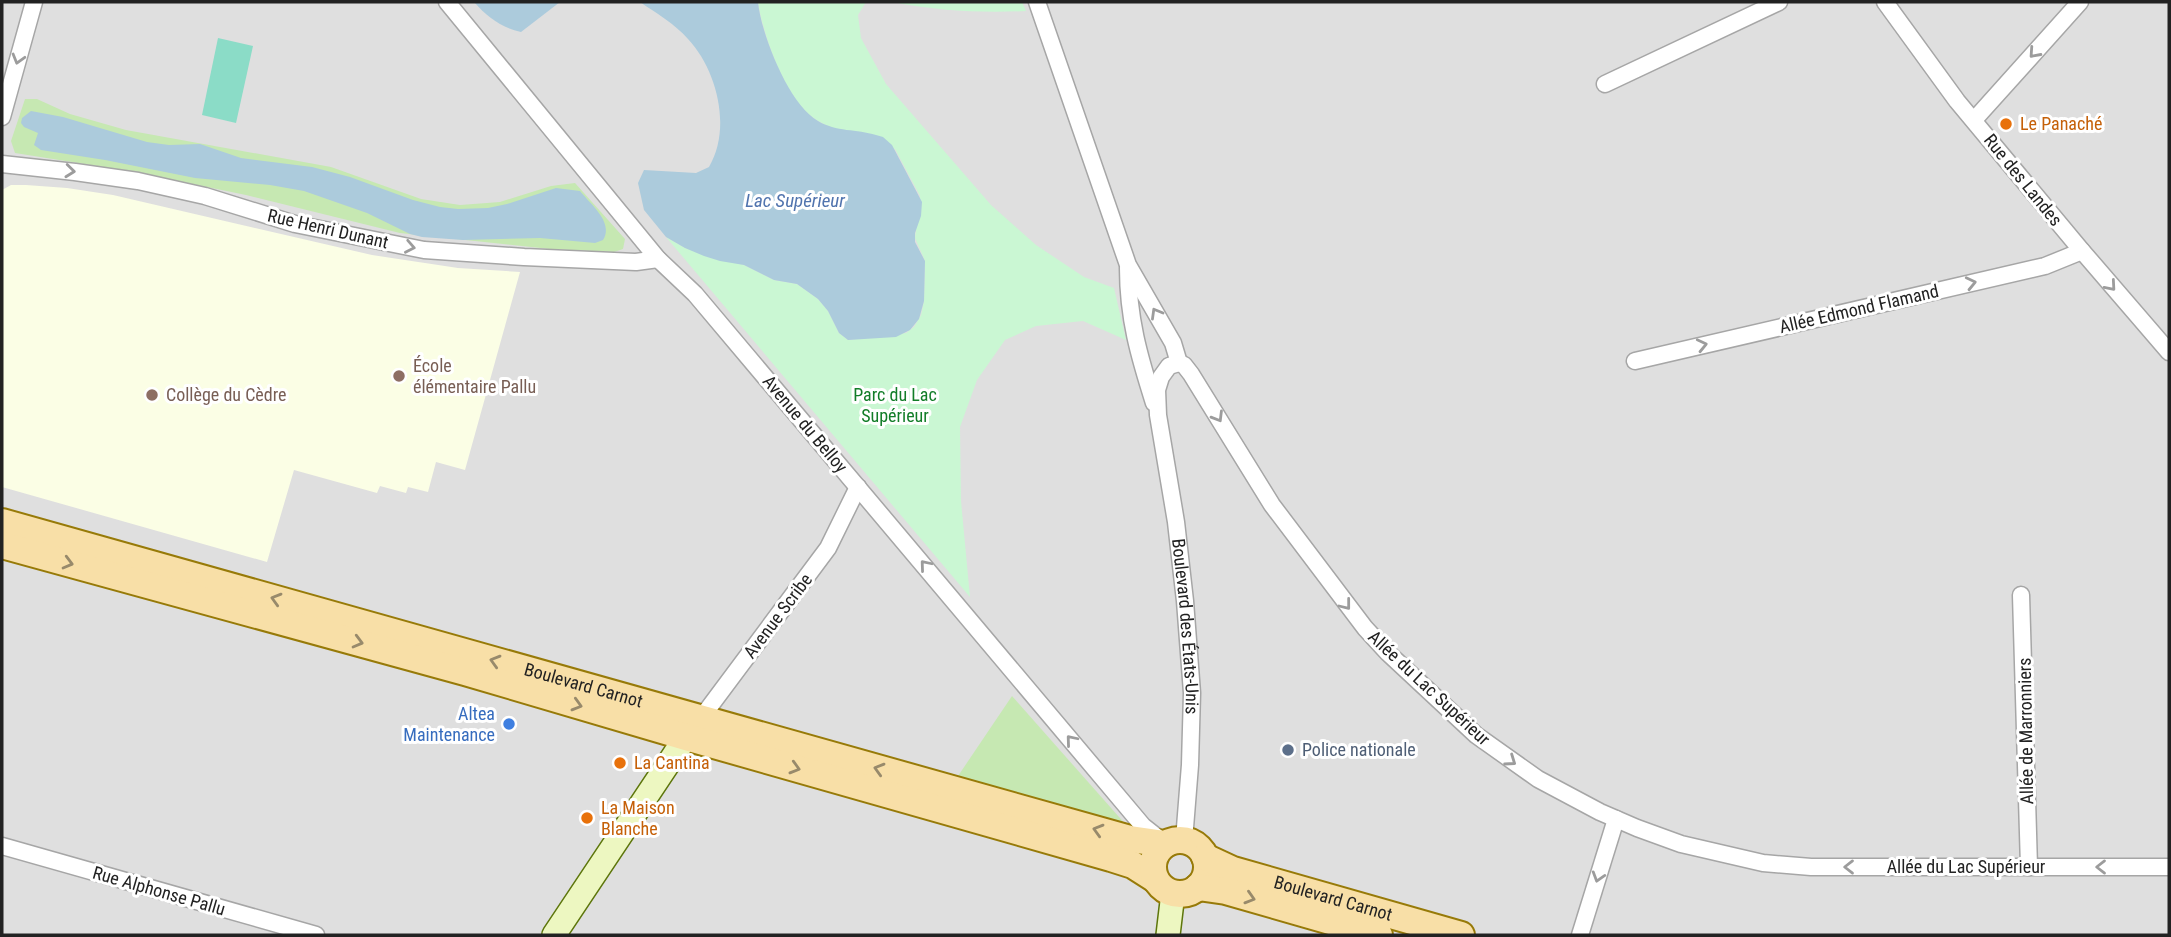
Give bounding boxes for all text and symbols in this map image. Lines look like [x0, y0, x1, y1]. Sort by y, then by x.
one-way arrow [2030, 44, 2042, 57]
one-way arrow [12, 53, 26, 65]
place label: Le Panaché [2020, 113, 2102, 134]
marker: Le Panaché [1998, 116, 2014, 132]
street label: Rue des Landes [1980, 130, 2067, 230]
one-way arrow [64, 164, 75, 179]
water label: Lac Supérieur [745, 189, 845, 212]
street label: Rue Henri Dunant [266, 204, 391, 253]
one-way arrow [404, 238, 416, 253]
one-way arrow [1965, 277, 1977, 291]
one-way arrow [2103, 277, 2115, 290]
street label: Allée Edmond Flamand [1777, 280, 1941, 337]
one-way arrow [1151, 307, 1164, 320]
one-way arrow [1695, 338, 1707, 353]
place label: École élémentaire Pallu [413, 355, 536, 397]
marker: École élémentaire Pallu [391, 368, 407, 384]
street label: Avenue du Belloy [759, 371, 853, 477]
place label: Collège du Cèdre [166, 384, 286, 405]
park label: Parc du Lac Supérieur [853, 384, 937, 426]
marker: Collège du Cèdre [144, 387, 160, 403]
one-way arrow [1210, 410, 1223, 423]
street label: Boulevard des États-Unis [1168, 537, 1203, 715]
one-way arrow [61, 555, 73, 569]
one-way arrow [920, 561, 933, 573]
street label: Avenue Scribe [739, 569, 816, 662]
one-way arrow [270, 593, 282, 607]
one-way arrow [1338, 597, 1351, 609]
street label: Allée du Lac Supérieur [1364, 626, 1495, 750]
one-way arrow [352, 634, 364, 649]
one-way arrow [490, 654, 502, 669]
street label: Allée de Marronniers [2014, 657, 2037, 805]
street label: Boulevard Carnot [522, 658, 645, 712]
one-way arrow [570, 696, 582, 711]
place label: Altea Maintenance [403, 703, 495, 745]
marker: Altea Maintenance [501, 716, 517, 732]
one-way arrow [1067, 735, 1079, 748]
place label: Police nationale [1302, 739, 1416, 760]
marker: Police nationale [1280, 742, 1296, 758]
place label: La Cantina [634, 752, 710, 773]
one-way arrow [1503, 753, 1516, 765]
marker: La Cantina [612, 755, 628, 771]
one-way arrow [789, 760, 801, 774]
one-way arrow [874, 762, 886, 777]
place label: La Maison Blanche [601, 797, 675, 839]
marker: La Maison Blanche [579, 810, 595, 826]
one-way arrow [1093, 824, 1105, 838]
street label: Allée du Lac Supérieur [1887, 856, 2046, 877]
one-way arrow [1843, 859, 1854, 875]
one-way arrow [2095, 859, 2106, 875]
street label: Rue Alphonse Pallu [90, 862, 228, 919]
street label: Boulevard Carnot [1272, 871, 1395, 925]
one-way arrow [1592, 871, 1606, 883]
one-way arrow [1244, 890, 1256, 905]

